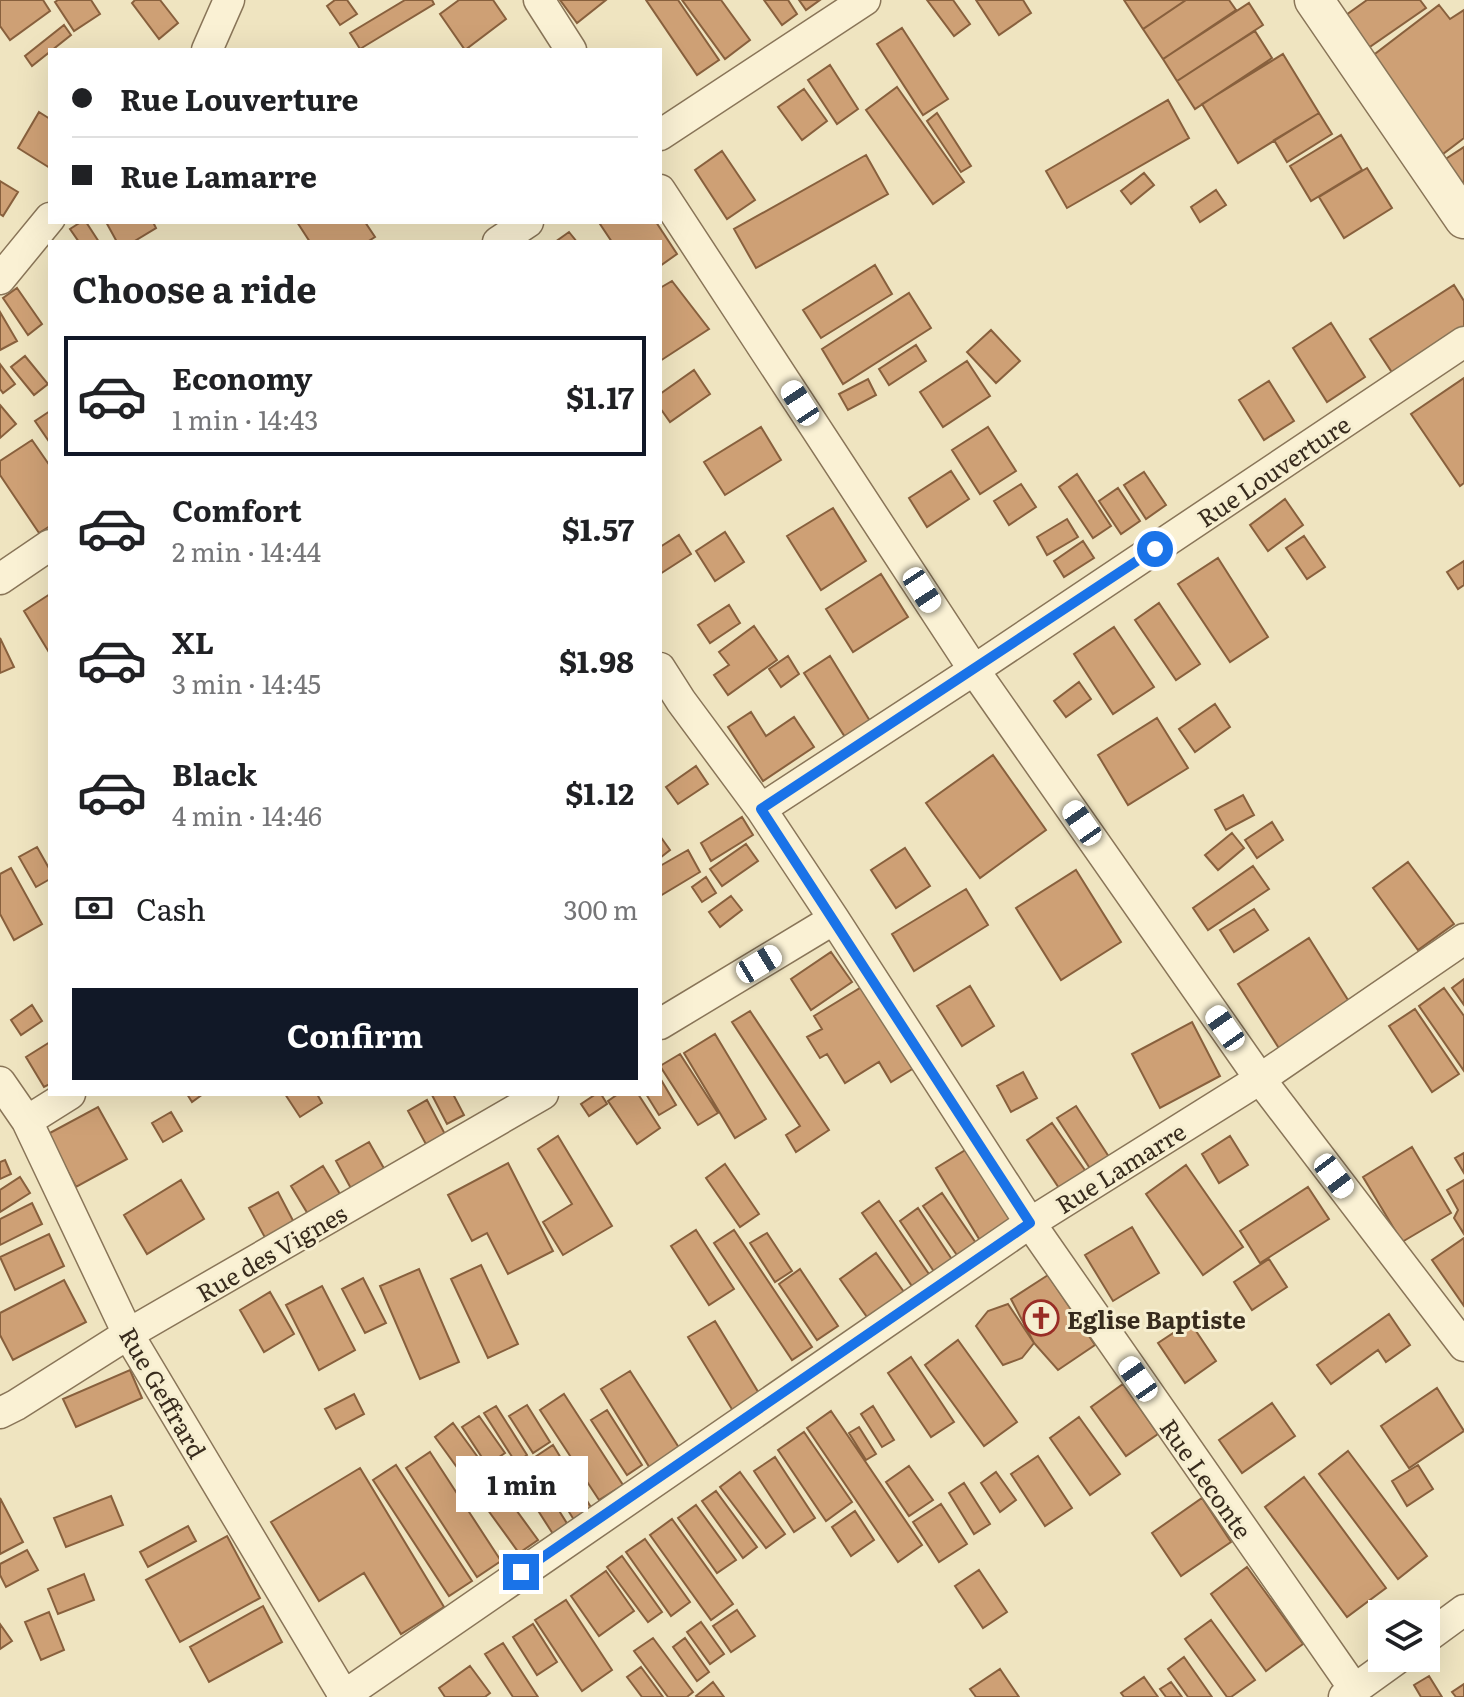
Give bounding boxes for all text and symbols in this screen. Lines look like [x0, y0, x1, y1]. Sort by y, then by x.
text: Rue Louverture [120, 76, 359, 120]
text: Rue Lamarre [120, 153, 317, 197]
text: Choose a ride [72, 261, 317, 314]
text: Economy [172, 355, 312, 399]
icon: car [76, 360, 148, 432]
text: $1.17 [566, 374, 634, 418]
car [777, 376, 823, 430]
text: 1 min · 14:43 [172, 399, 318, 438]
street label: Rue Louverture [1189, 406, 1357, 534]
text: Comfort [172, 487, 302, 531]
icon: car [76, 492, 148, 564]
text: $1.57 [562, 506, 634, 550]
text: 2 min · 14:44 [172, 531, 321, 570]
route start [1137, 531, 1173, 567]
car [899, 563, 945, 617]
text: XL [172, 619, 214, 663]
icon: car [76, 624, 148, 696]
text: $1.98 [559, 638, 634, 682]
text: 3 min · 14:45 [172, 663, 321, 702]
text: Black [172, 751, 257, 795]
icon: car [76, 756, 148, 828]
text: $1.12 [565, 770, 634, 814]
text: 4 min · 14:46 [172, 795, 322, 834]
car [1058, 796, 1106, 850]
icon: cash [72, 886, 116, 930]
text: Cash [136, 886, 206, 930]
text: 300 m [563, 889, 638, 928]
car [732, 941, 786, 987]
button: Confirm [72, 988, 638, 1080]
car [1201, 1001, 1249, 1055]
street label: Rue Lamarre [1048, 1113, 1192, 1221]
car [1310, 1150, 1358, 1202]
street label: Rue des Vignes [189, 1195, 353, 1309]
church icon: Eglise Baptiste [1022, 1299, 1060, 1337]
place label: Eglise Baptiste [1067, 1301, 1246, 1336]
street label: Rue Geffrard [112, 1320, 216, 1464]
car [1114, 1352, 1162, 1406]
street label: Rue Leconte [1153, 1411, 1261, 1545]
callout: 1 min [455, 1456, 587, 1512]
text: 1 min [487, 1464, 557, 1503]
route end [503, 1554, 539, 1590]
map controls [1368, 1600, 1440, 1672]
button: layers [1368, 1600, 1440, 1672]

